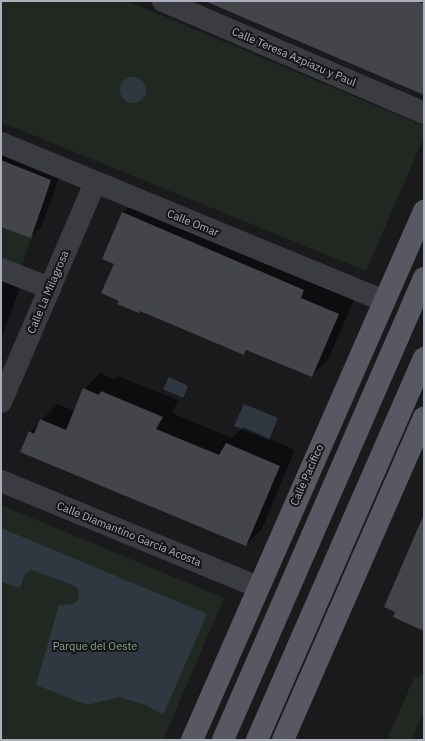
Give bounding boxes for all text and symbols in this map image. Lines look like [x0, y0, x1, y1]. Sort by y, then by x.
street label: Calle Teresa Azpiazu y Paul [230, 25, 358, 89]
street label: Calle Omar [165, 207, 221, 239]
street label: Calle La Milagrosa [25, 248, 71, 336]
street label: Calle Pacífico [288, 442, 326, 508]
street label: Calle Diamantino García Acosta [55, 499, 203, 569]
park label: Parque del Oeste [53, 639, 137, 653]

